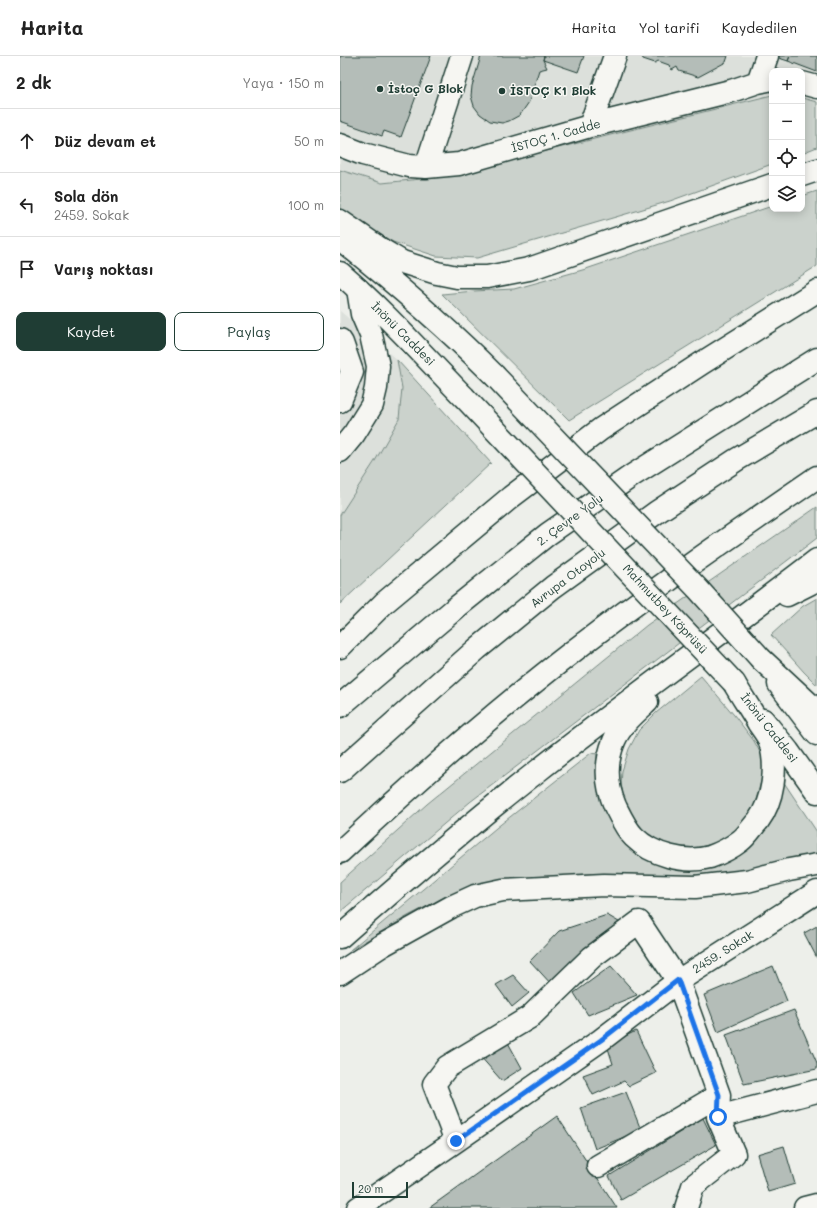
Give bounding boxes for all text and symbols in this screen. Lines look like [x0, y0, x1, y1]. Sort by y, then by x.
text: Harita [20, 15, 83, 40]
text: Harita [572, 18, 616, 37]
text: Yol tarifi [638, 18, 700, 37]
text: Kaydedilen [722, 18, 797, 37]
map controls [769, 68, 805, 212]
button: + [769, 68, 805, 104]
text: 2 dk [16, 71, 52, 93]
text: Yaya · 150 m [243, 74, 324, 91]
place label: İstoç G Blok [388, 80, 463, 96]
place label: İSTOÇ K1 Blok [510, 82, 596, 98]
marker: İstoç G Blok [375, 84, 385, 94]
marker: İSTOÇ K1 Blok [497, 86, 507, 96]
button: − [769, 104, 805, 140]
street label: İSTOÇ 1. Cadde [509, 115, 602, 155]
icon: ahead [16, 130, 38, 152]
text: Düz devam et [54, 131, 156, 151]
text: 50 m [294, 132, 324, 149]
button: locate [769, 140, 805, 176]
button: layers [769, 176, 805, 212]
text: Sola dön [54, 186, 118, 206]
icon: left [16, 194, 38, 216]
text: 100 m [288, 196, 324, 213]
text: 2459. Sokak [54, 206, 129, 223]
icon: arrive [16, 258, 38, 280]
text: Varış noktası [54, 259, 154, 279]
street label: İnönü Caddesi [368, 298, 439, 369]
button: Kaydet [16, 312, 166, 351]
button: Paylaş [174, 312, 324, 351]
street label: 2. Çevre Yolu [533, 490, 606, 549]
street label: Avrupa Otoyolu [527, 544, 608, 611]
street label: Mahmutbey Köprüsü [620, 560, 712, 657]
street label: İnönü Caddesi [738, 689, 802, 766]
street label: 2459. Sokak [689, 926, 756, 976]
route start [709, 1108, 727, 1126]
route end [447, 1132, 465, 1150]
scale bar [352, 1180, 408, 1199]
text: 20 m [358, 1181, 383, 1196]

